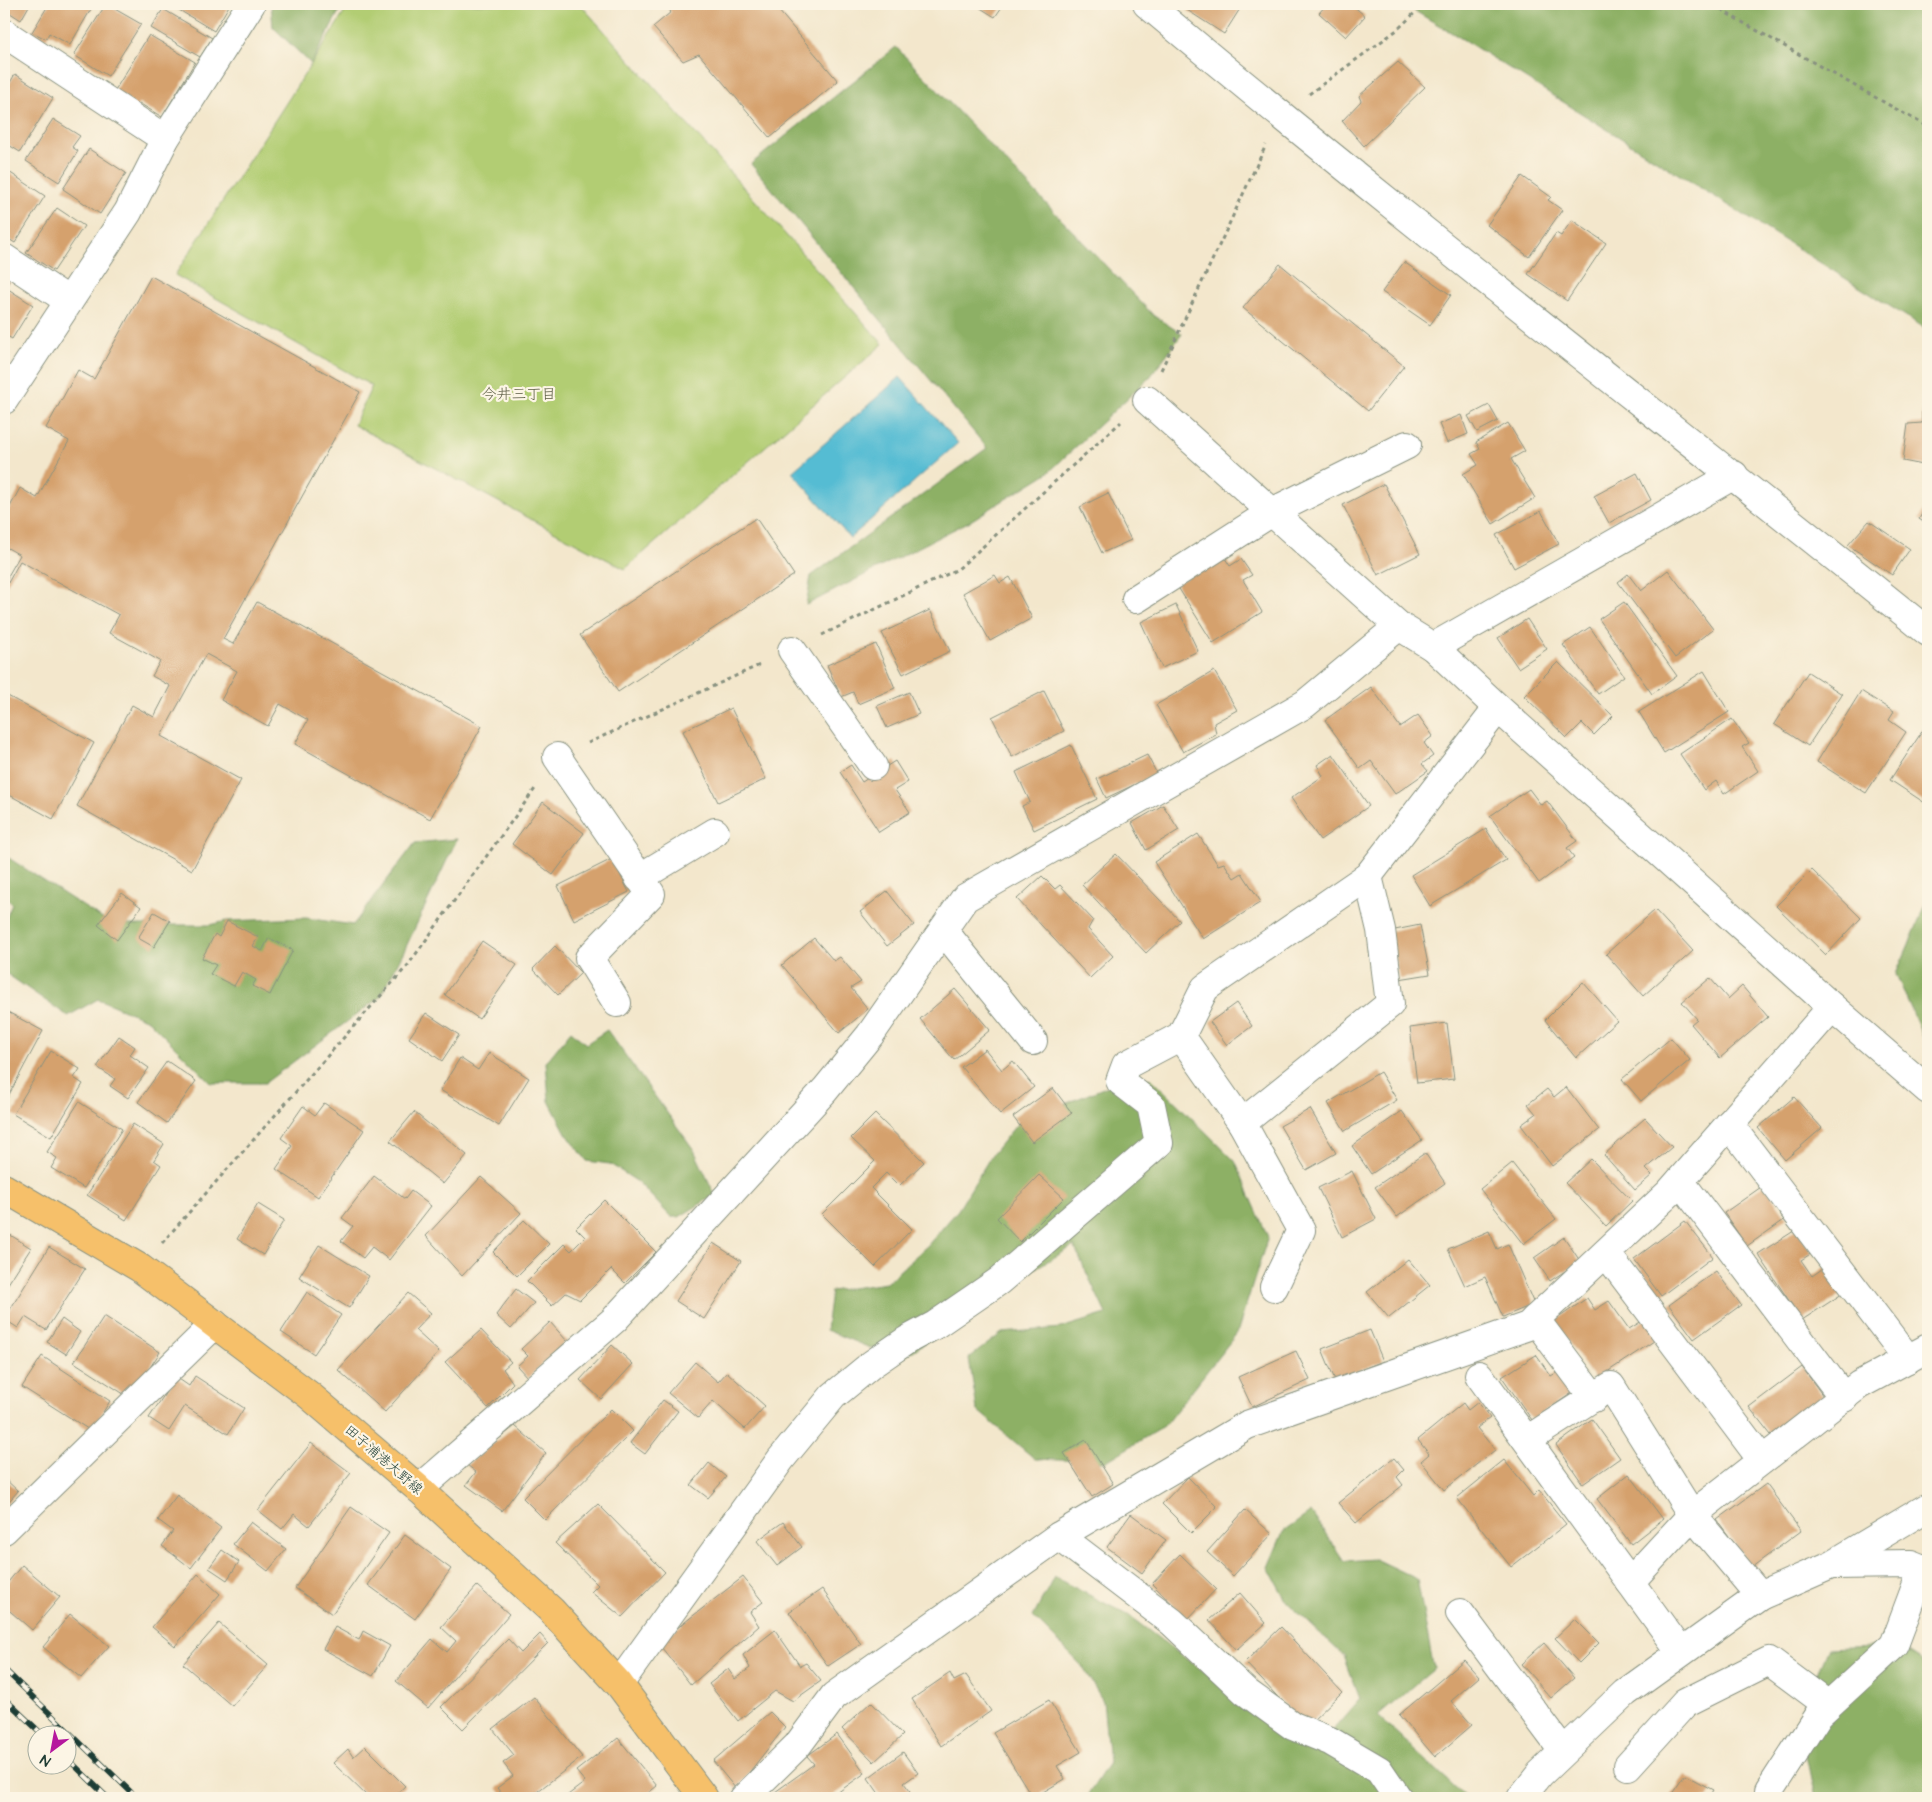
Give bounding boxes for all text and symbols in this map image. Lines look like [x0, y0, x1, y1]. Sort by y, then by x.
district label: 今井三丁目 [481, 384, 557, 405]
street label: 田子浦港大野線 [340, 1420, 427, 1499]
north arrow [28, 1724, 78, 1774]
text: N [36, 1749, 55, 1771]

